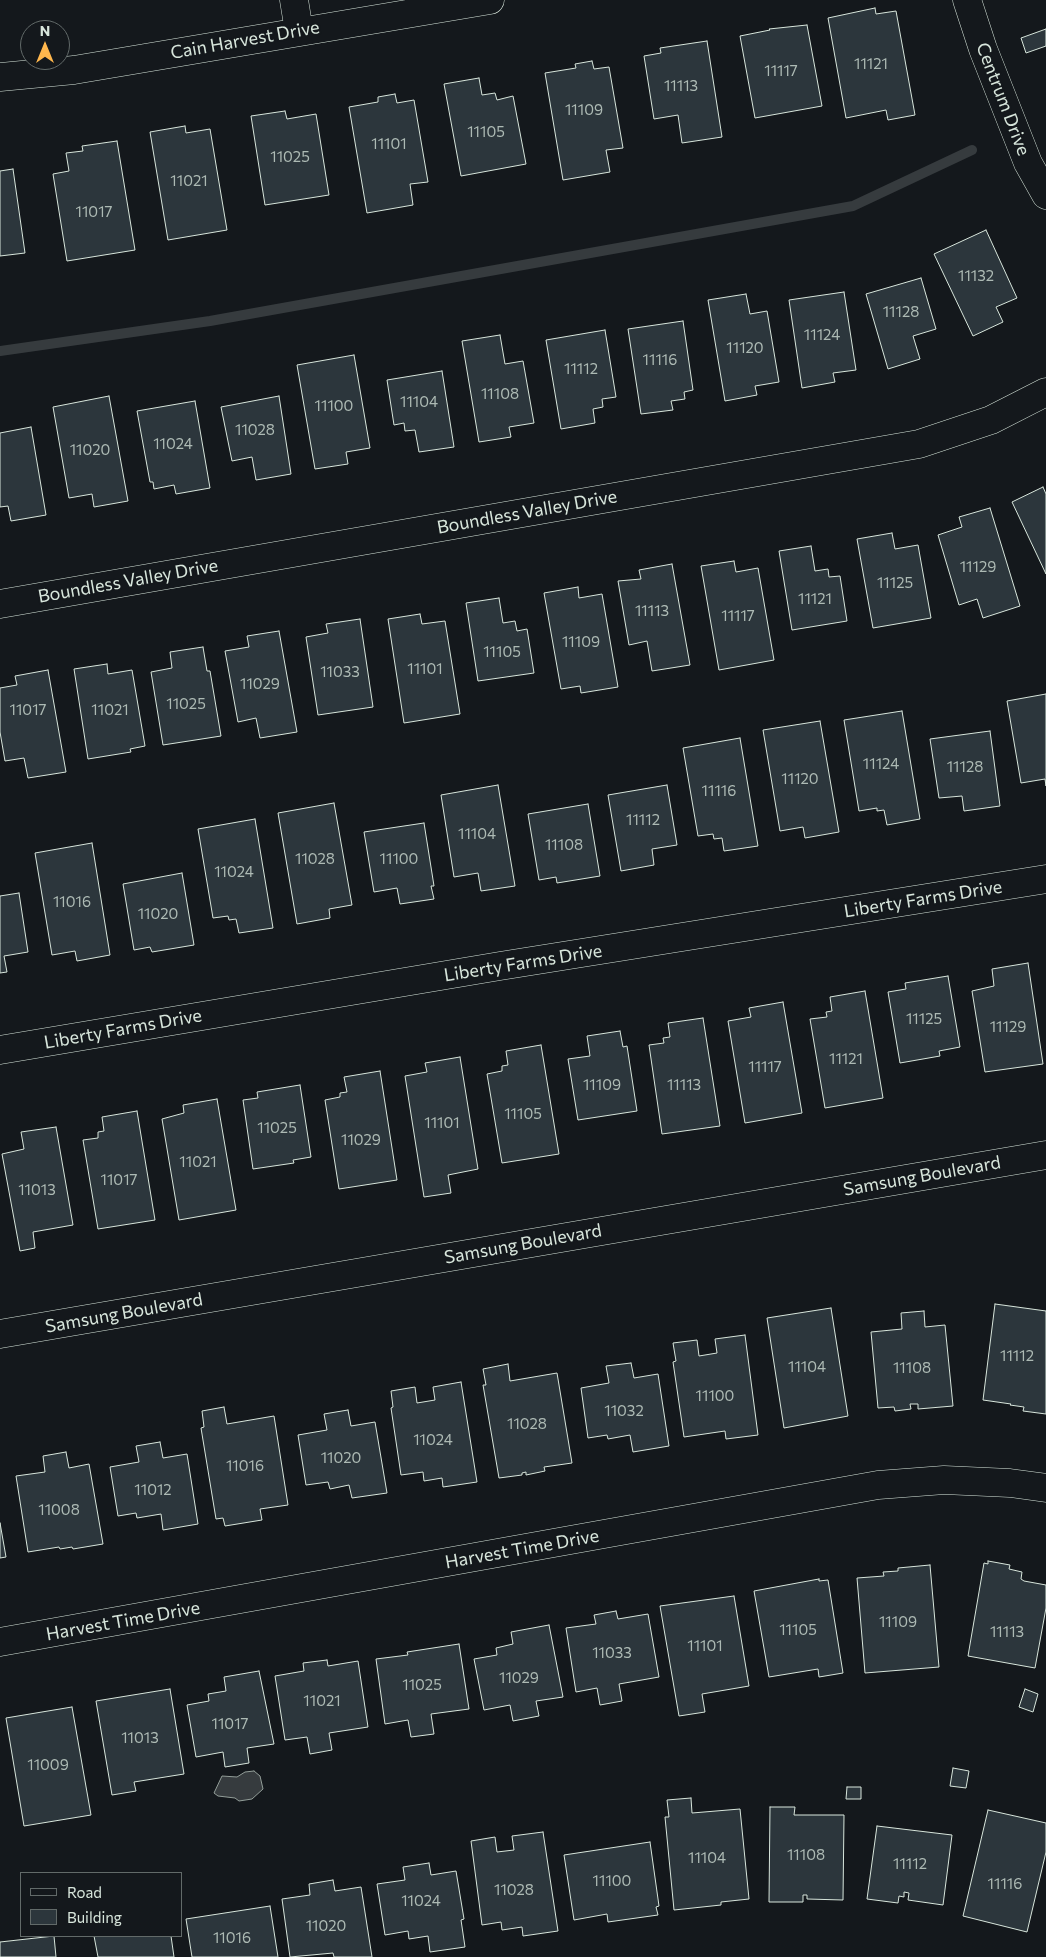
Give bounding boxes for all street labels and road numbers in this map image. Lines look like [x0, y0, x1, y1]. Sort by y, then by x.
street label: Cain Harvest Drive [169, 16, 321, 64]
street label: Centrum Drive [972, 39, 1034, 159]
street label: Boundless Valley Drive [435, 486, 619, 538]
street label: Boundless Valley Drive [36, 555, 220, 607]
street label: Liberty Farms Drive [842, 876, 1004, 922]
street label: Liberty Farms Drive [442, 940, 604, 986]
street label: Liberty Farms Drive [42, 1004, 204, 1054]
street label: Samsung Boulevard [842, 1152, 1002, 1200]
street label: Samsung Boulevard [443, 1220, 603, 1268]
street label: Samsung Boulevard [44, 1289, 204, 1337]
street label: Harvest Time Drive [443, 1525, 601, 1573]
street label: Harvest Time Drive [44, 1597, 202, 1645]

